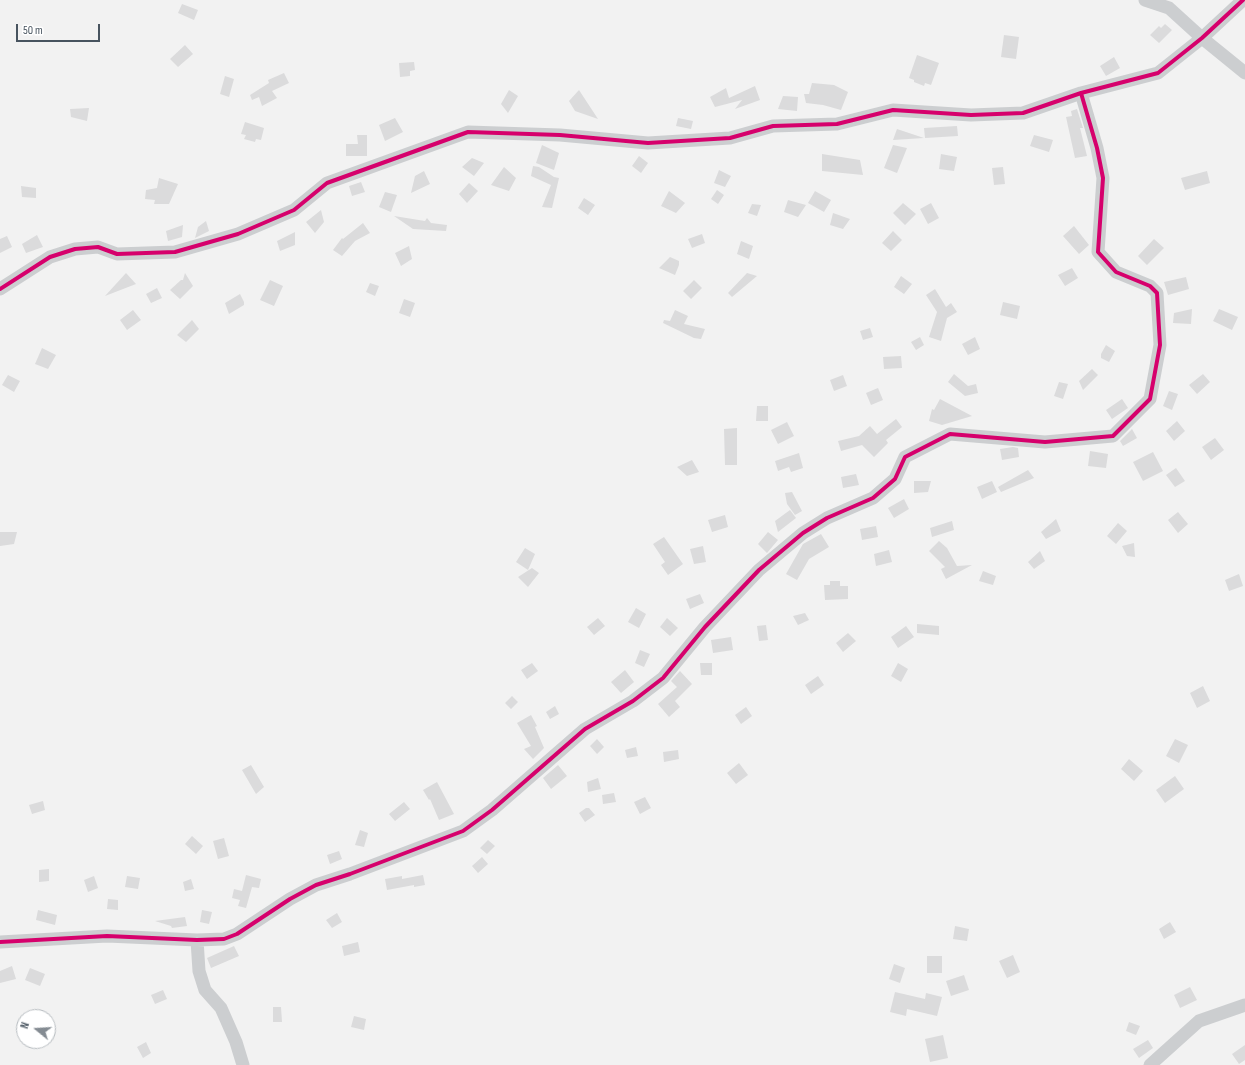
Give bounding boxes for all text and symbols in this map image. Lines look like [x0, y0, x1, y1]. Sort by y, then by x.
scale bar [18, 16, 102, 42]
text: 50 m [23, 23, 43, 38]
north arrow [16, 1009, 56, 1049]
text: N [18, 1021, 32, 1030]

